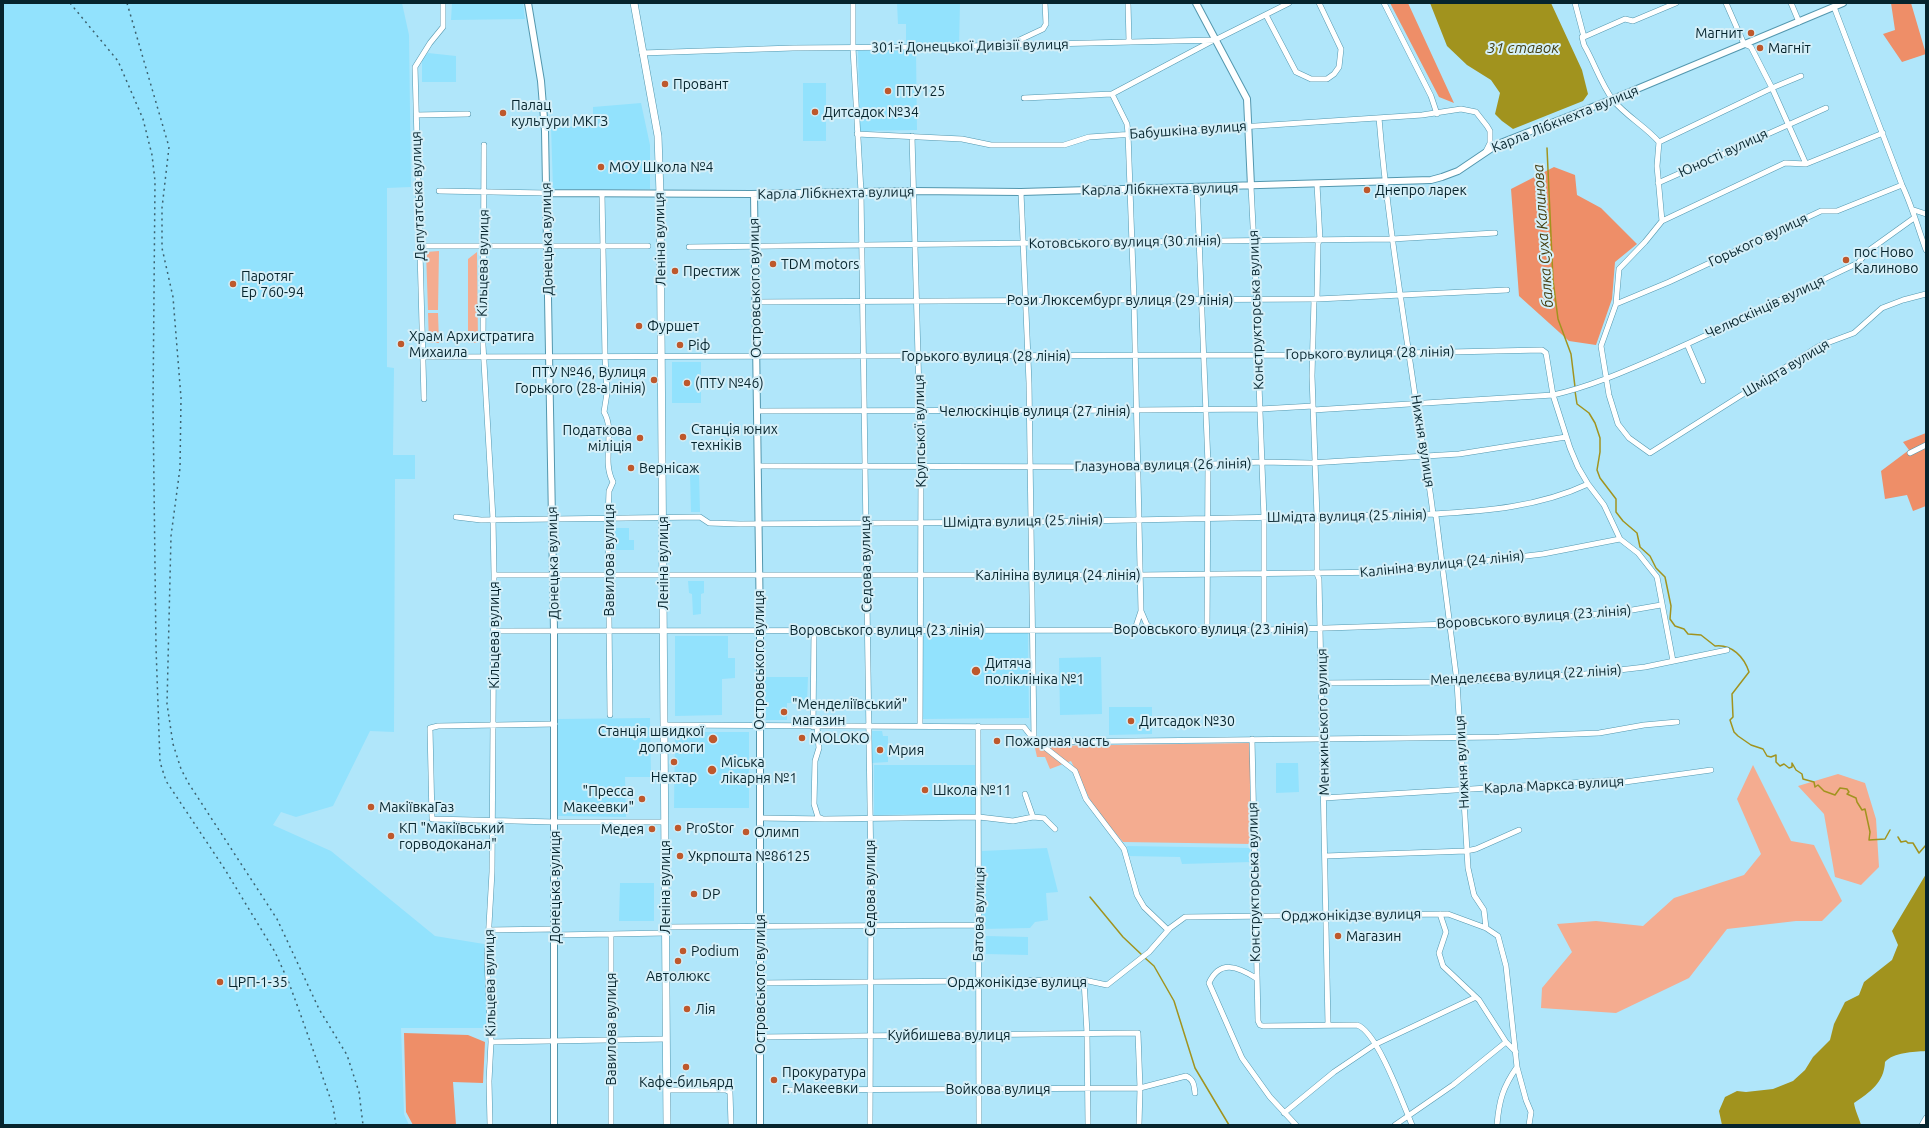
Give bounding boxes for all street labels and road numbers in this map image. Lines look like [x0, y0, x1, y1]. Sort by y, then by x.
street label: 301-ї Донецької Дивізії вулиця [871, 36, 1069, 56]
street label: Карла Лібкнехта вулиця [1489, 82, 1641, 156]
street label: Бабушкіна вулиця [1129, 118, 1247, 142]
street label: Юності вулиця [1676, 125, 1770, 181]
street label: Депутатська вулиця [407, 131, 429, 261]
street label: Карла Лібкнехта вулиця [1081, 179, 1239, 199]
street label: Донецька вулиця [538, 182, 556, 296]
street label: Карла Лібкнехта вулиця [757, 183, 915, 203]
street label: Леніна вулиця [651, 192, 669, 286]
street label: Кільцева вулиця [474, 209, 492, 317]
street label: Горького вулиця [1706, 210, 1810, 270]
street label: Островського вулиця [745, 218, 765, 358]
street label: Конструкторська вулиця [1245, 230, 1267, 390]
street label: Котовського вулиця (30 лiнiя) [1029, 232, 1221, 252]
street label: Челюскінців вулиця [1703, 272, 1827, 342]
street label: Рози Люксембург вулиця (29 лiнiя) [1007, 292, 1233, 308]
street label: Шмідта вулиця [1740, 335, 1832, 401]
street label: Горького вулиця (28 лiнiя) [1285, 343, 1455, 363]
street label: Горького вулиця (28 лiнiя) [901, 348, 1071, 364]
street label: Крупської вулиця [911, 374, 929, 488]
street label: Нижня вулиця [1407, 393, 1439, 489]
street label: Челюскінців вулиця (27 лiнiя) [939, 403, 1131, 419]
street label: Глазунова вулиця (26 лiнiя) [1074, 455, 1252, 475]
street label: Вавилова вулиця [601, 504, 617, 616]
street label: Донецька вулиця [544, 506, 562, 620]
street label: Шмідта вулиця (25 лiнiя) [1267, 506, 1427, 526]
street label: Шмідта вулиця (25 лiнiя) [943, 511, 1103, 531]
street label: Седова вулиця [857, 515, 875, 613]
street label: Леніна вулиця [655, 516, 671, 610]
street label: Калініна вулиця (24 лiнiя) [1359, 547, 1525, 581]
street label: Калініна вулиця (24 лiнiя) [975, 567, 1141, 583]
street label: Кільцева вулиця [486, 581, 502, 689]
street label: Островського вулиця [751, 590, 767, 730]
street label: Воровського вулиця (23 лiнiя) [1436, 602, 1632, 632]
street label: Воровського вулиця (23 лiнiя) [1113, 621, 1309, 637]
street label: Воровського вулиця (23 лiнiя) [789, 622, 985, 638]
street label: Менжинського вулиця [1313, 648, 1333, 796]
street label: Менделєєва вулиця (22 лiнiя) [1430, 662, 1622, 688]
street label: Нижня вулиця [1451, 715, 1473, 809]
street label: Карла Маркса вулиця [1483, 773, 1625, 797]
street label: Конструкторська вулиця [1244, 802, 1264, 962]
street label: Донецька вулиця [547, 830, 563, 944]
street label: Седова вулиця [862, 839, 878, 937]
street label: Леніна вулиця [657, 840, 673, 934]
street label: Батова вулиця [970, 866, 988, 962]
street label: Орджонікідзе вулиця [1281, 905, 1421, 925]
street label: Островського вулиця [752, 914, 768, 1054]
street label: Кільцева вулиця [481, 929, 499, 1037]
street label: Вавилова вулиця [603, 973, 619, 1085]
street label: Орджонікідзе вулиця [947, 974, 1087, 990]
street label: Куйбишева вулиця [887, 1027, 1011, 1043]
street label: Войкова вулиця [946, 1081, 1050, 1097]

